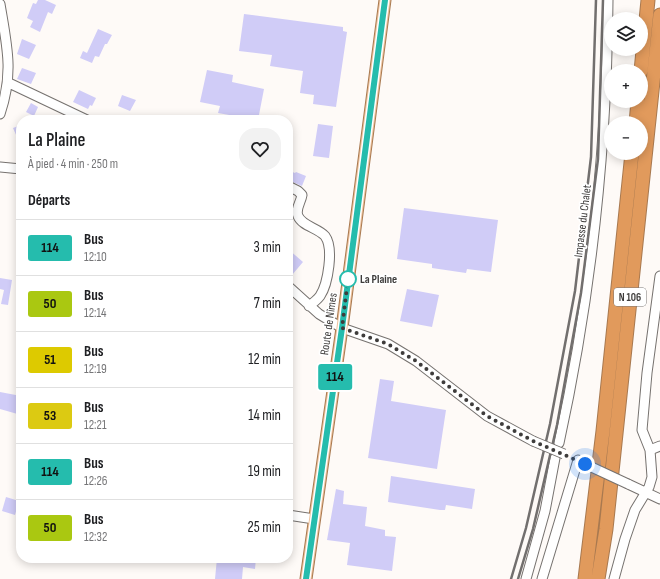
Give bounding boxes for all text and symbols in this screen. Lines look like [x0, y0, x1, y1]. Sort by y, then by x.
map controls [604, 12, 648, 160]
button: layers [604, 12, 648, 56]
button: + [604, 64, 648, 108]
button: − [604, 116, 648, 160]
button: heart [239, 128, 281, 170]
text: La Plaine [28, 129, 86, 152]
text: À pied · 4 min · 250 m [28, 156, 118, 172]
street label: Impasse du Chalet [571, 183, 595, 258]
text: Départs [28, 191, 70, 210]
text: Bus [84, 230, 103, 249]
text: 3 min [253, 238, 281, 257]
text: 114 [41, 239, 59, 256]
text: 12:10 [84, 249, 107, 265]
marker: La Plaine [339, 270, 357, 288]
place label: La Plaine [360, 272, 397, 287]
text: Bus [84, 286, 103, 305]
road number: N 106 [614, 288, 646, 306]
street label: Route de Nîmes [317, 292, 341, 356]
text: 7 min [254, 294, 281, 313]
text: 50 [44, 295, 56, 312]
text: 12:14 [84, 305, 107, 321]
text: Bus [84, 342, 103, 361]
text: 12 min [248, 350, 281, 369]
text: 51 [44, 351, 56, 368]
text: 12:19 [84, 361, 107, 377]
line badge: 114 [312, 364, 358, 390]
text: 114 [326, 368, 344, 385]
text: Bus [84, 398, 103, 417]
text: 14 min [248, 406, 281, 425]
text: 53 [44, 407, 56, 424]
text: 12:21 [84, 417, 106, 433]
text: Bus [84, 454, 103, 473]
your location [575, 454, 595, 474]
text: 19 min [248, 462, 281, 481]
text: 114 [41, 463, 59, 480]
text: 12:26 [84, 473, 108, 489]
text: Bus [84, 510, 103, 529]
text: 25 min [248, 518, 281, 537]
text: 50 [44, 519, 56, 536]
text: 12:32 [84, 529, 107, 545]

